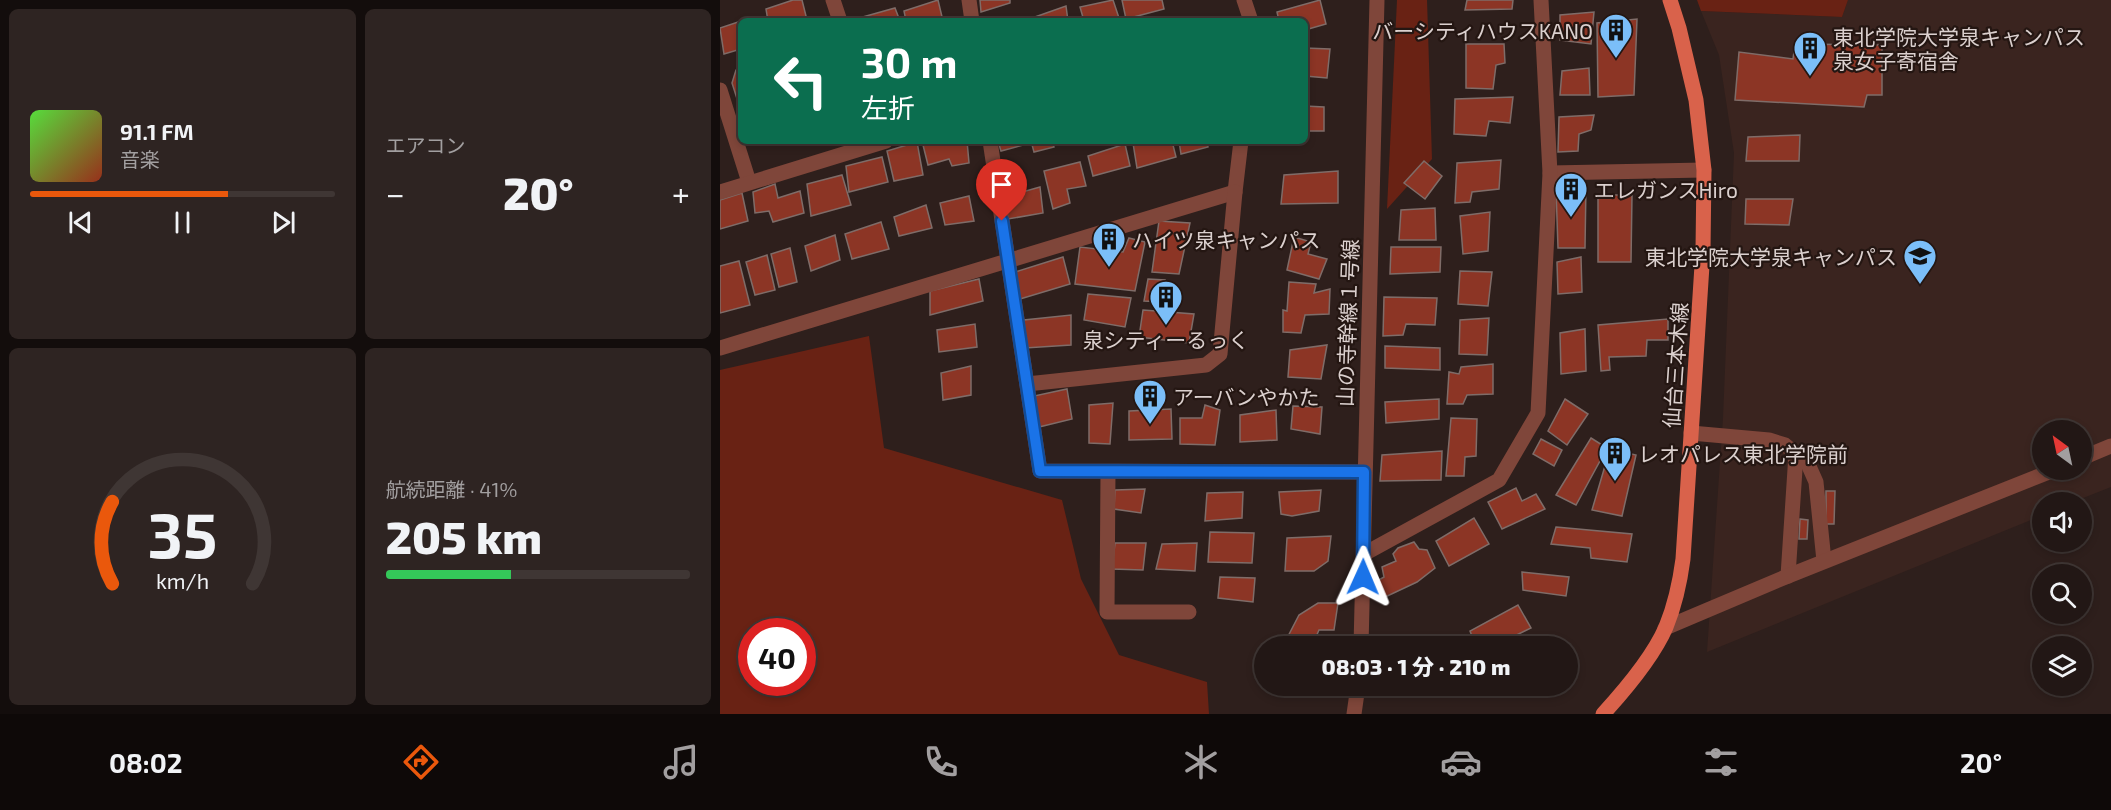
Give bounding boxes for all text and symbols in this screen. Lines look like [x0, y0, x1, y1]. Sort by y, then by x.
building icon: バーシティハウスKANO [1598, 12, 1634, 59]
place label: バーシティハウスKANO [1372, 18, 1593, 43]
place label: 東北学院大学泉キャンパス 泉女子寄宿舎 [1833, 24, 2085, 73]
building icon: 東北学院大学泉キャンパス 泉女子寄宿舎 [1792, 30, 1828, 77]
text: 30 m [861, 36, 957, 86]
icon: left [762, 42, 840, 120]
text: 左折 [861, 91, 915, 123]
text: 91.1 FM [120, 118, 194, 144]
text: エアコン [386, 133, 466, 157]
text: 音楽 [120, 147, 160, 171]
pin [976, 159, 1027, 221]
text: 20° [503, 165, 574, 219]
icon: arrive [985, 168, 1018, 201]
building icon: エレガンスHiro [1553, 171, 1589, 218]
text: − [386, 173, 405, 213]
text: + [672, 173, 690, 213]
place label: エレガンスHiro [1594, 177, 1738, 202]
icon: previous [64, 206, 97, 239]
icon: pause [166, 206, 199, 239]
icon: next [267, 206, 300, 239]
building icon: ハイツ泉キャンパス [1091, 221, 1127, 268]
place label: ハイツ泉キャンパス [1132, 227, 1321, 252]
school or university icon: 東北学院大学泉キャンパス [1902, 238, 1938, 285]
street label: 山の寺幹線１号線 [1332, 239, 1362, 407]
place label: 東北学院大学泉キャンパス [1645, 244, 1897, 269]
building icon: 泉シティーるっく [1148, 279, 1184, 326]
street label: 仙台三本木線 [1658, 301, 1692, 429]
place label: 泉シティーるっく [1083, 327, 1249, 352]
building icon: アーバンやかた [1132, 378, 1168, 425]
place label: アーバンやかた [1173, 384, 1320, 409]
north arrow [2032, 420, 2092, 480]
map controls [2032, 420, 2092, 696]
building icon: レオパレス東北学院前 [1597, 435, 1633, 482]
place label: レオパレス東北学院前 [1638, 441, 1848, 466]
text: 航続距離 · 41% [386, 477, 517, 501]
button: sound [2032, 492, 2092, 552]
text: 35 [147, 496, 217, 571]
text: 205 km [386, 509, 542, 563]
position arrow [1331, 545, 1395, 609]
button: search [2032, 564, 2092, 624]
text: km/h [156, 568, 209, 593]
speed limit sign: 40 [738, 618, 816, 696]
button: layers [2032, 636, 2092, 696]
text: 08:03 · 1 分 · 210 m [1322, 653, 1510, 679]
icon: directions [400, 741, 442, 783]
icon: music [660, 741, 702, 783]
icon: phone [920, 741, 962, 783]
icon: climate [1180, 741, 1222, 783]
icon: car [1440, 741, 1482, 783]
icon: filters [1700, 741, 1742, 783]
text: 08:02 [109, 746, 182, 778]
text: 20° [1960, 746, 2002, 778]

